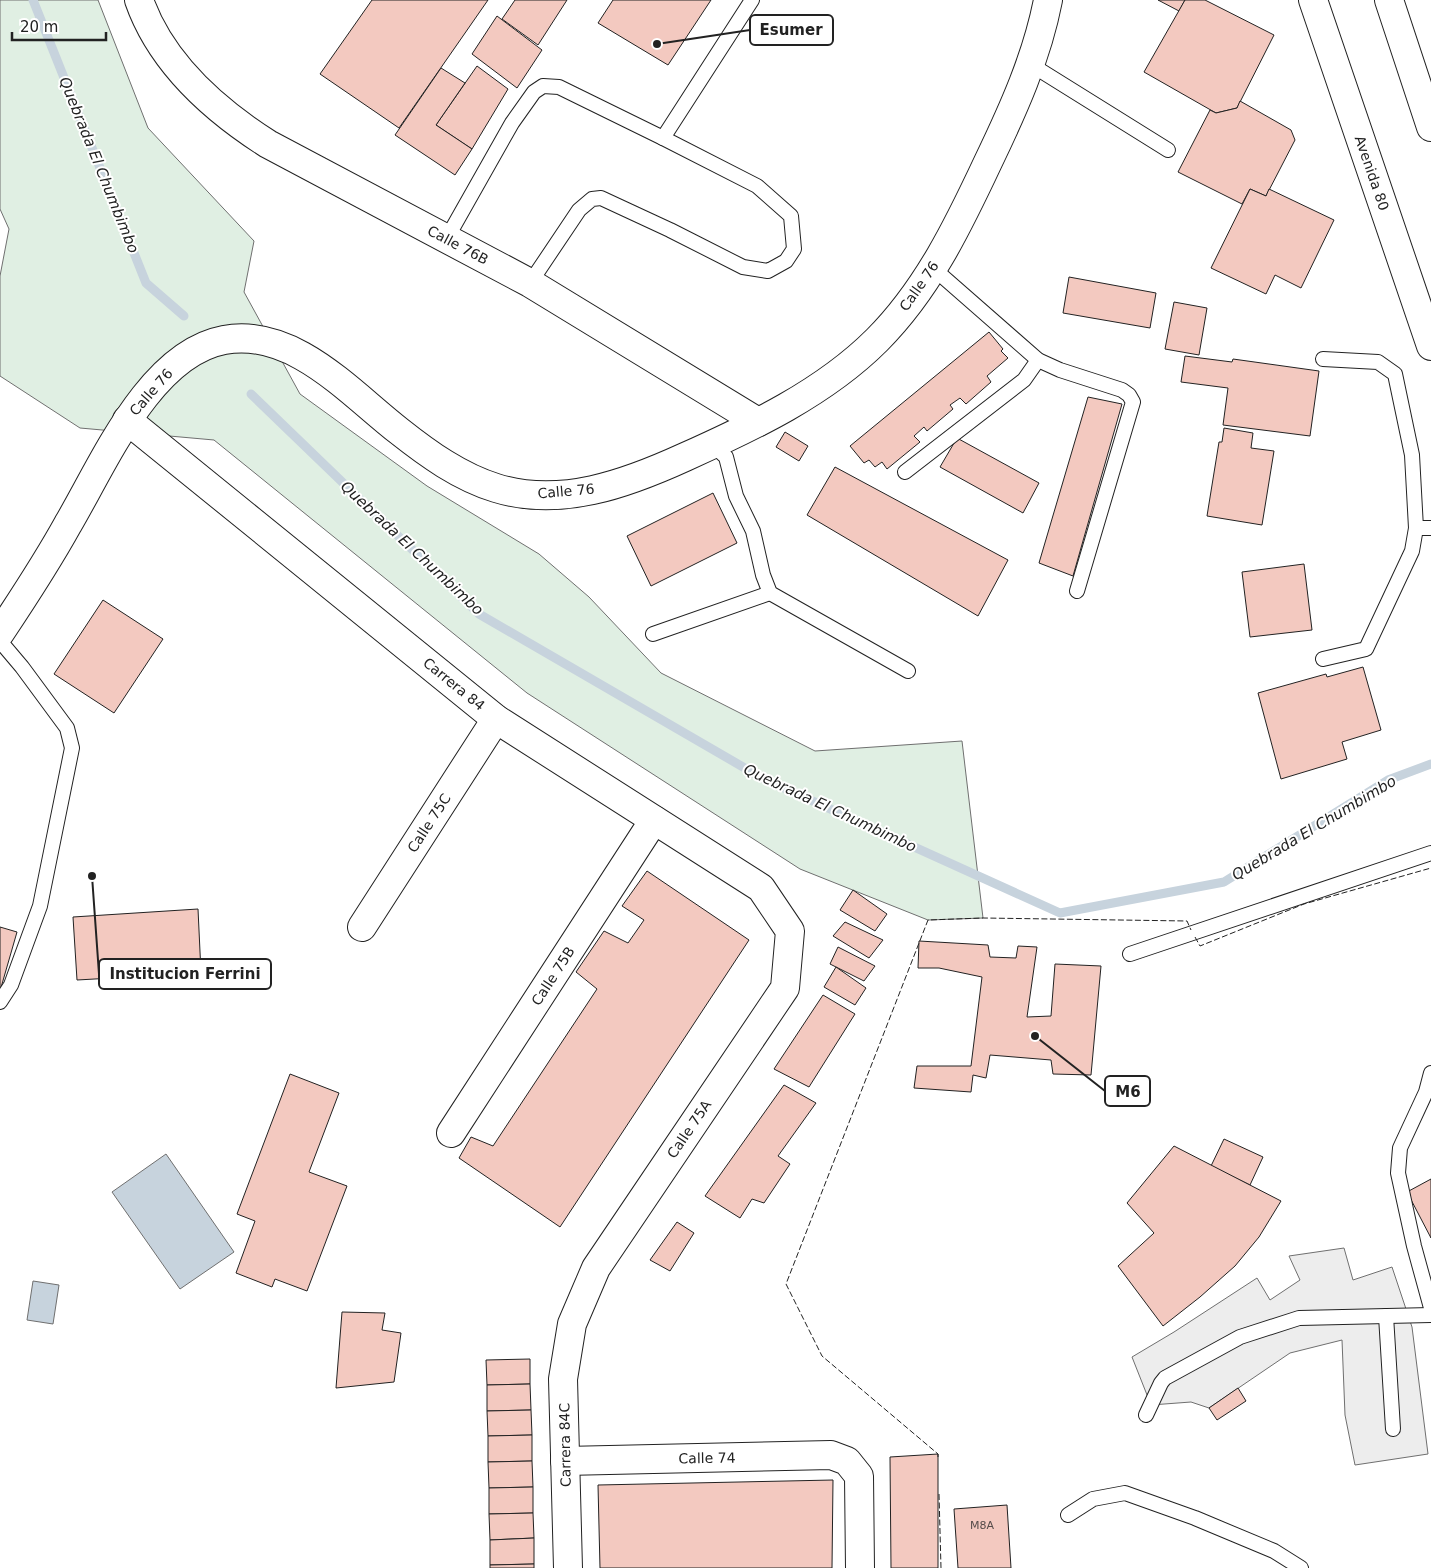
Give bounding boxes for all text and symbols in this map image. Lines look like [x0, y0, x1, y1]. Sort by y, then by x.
scale bar [12, 10, 106, 42]
callout: Esumer [750, 15, 833, 45]
text: 20 m [20, 18, 58, 36]
text: Esumer [759, 21, 823, 39]
water label: Quebrada El Chumbimbo [55, 74, 143, 256]
street label: Avenida 80 [1352, 133, 1392, 213]
street label: Calle 76B [425, 222, 491, 268]
street label: Calle 76 [896, 258, 942, 314]
street label: Calle 76 [126, 365, 176, 419]
water label: Quebrada El Chumbimbo [337, 477, 487, 619]
street label: Calle 76 [537, 481, 595, 501]
street label: Carrera 84 [420, 654, 488, 714]
water label: Quebrada El Chumbimbo [741, 760, 919, 856]
water label: Quebrada El Chumbimbo [1229, 772, 1399, 884]
street label: Calle 75C [404, 790, 454, 855]
street label: Calle 75B [528, 944, 578, 1008]
callout: Institucion Ferrini [99, 959, 271, 989]
text: Institucion Ferrini [109, 965, 261, 983]
callout: M6 [1105, 1076, 1150, 1106]
text: M6 [1115, 1083, 1141, 1101]
street label: Calle 75A [664, 1097, 714, 1161]
street label: Carrera 84C [556, 1402, 574, 1487]
street label: Calle 74 [678, 1450, 736, 1466]
house number: M8A [970, 1519, 994, 1532]

